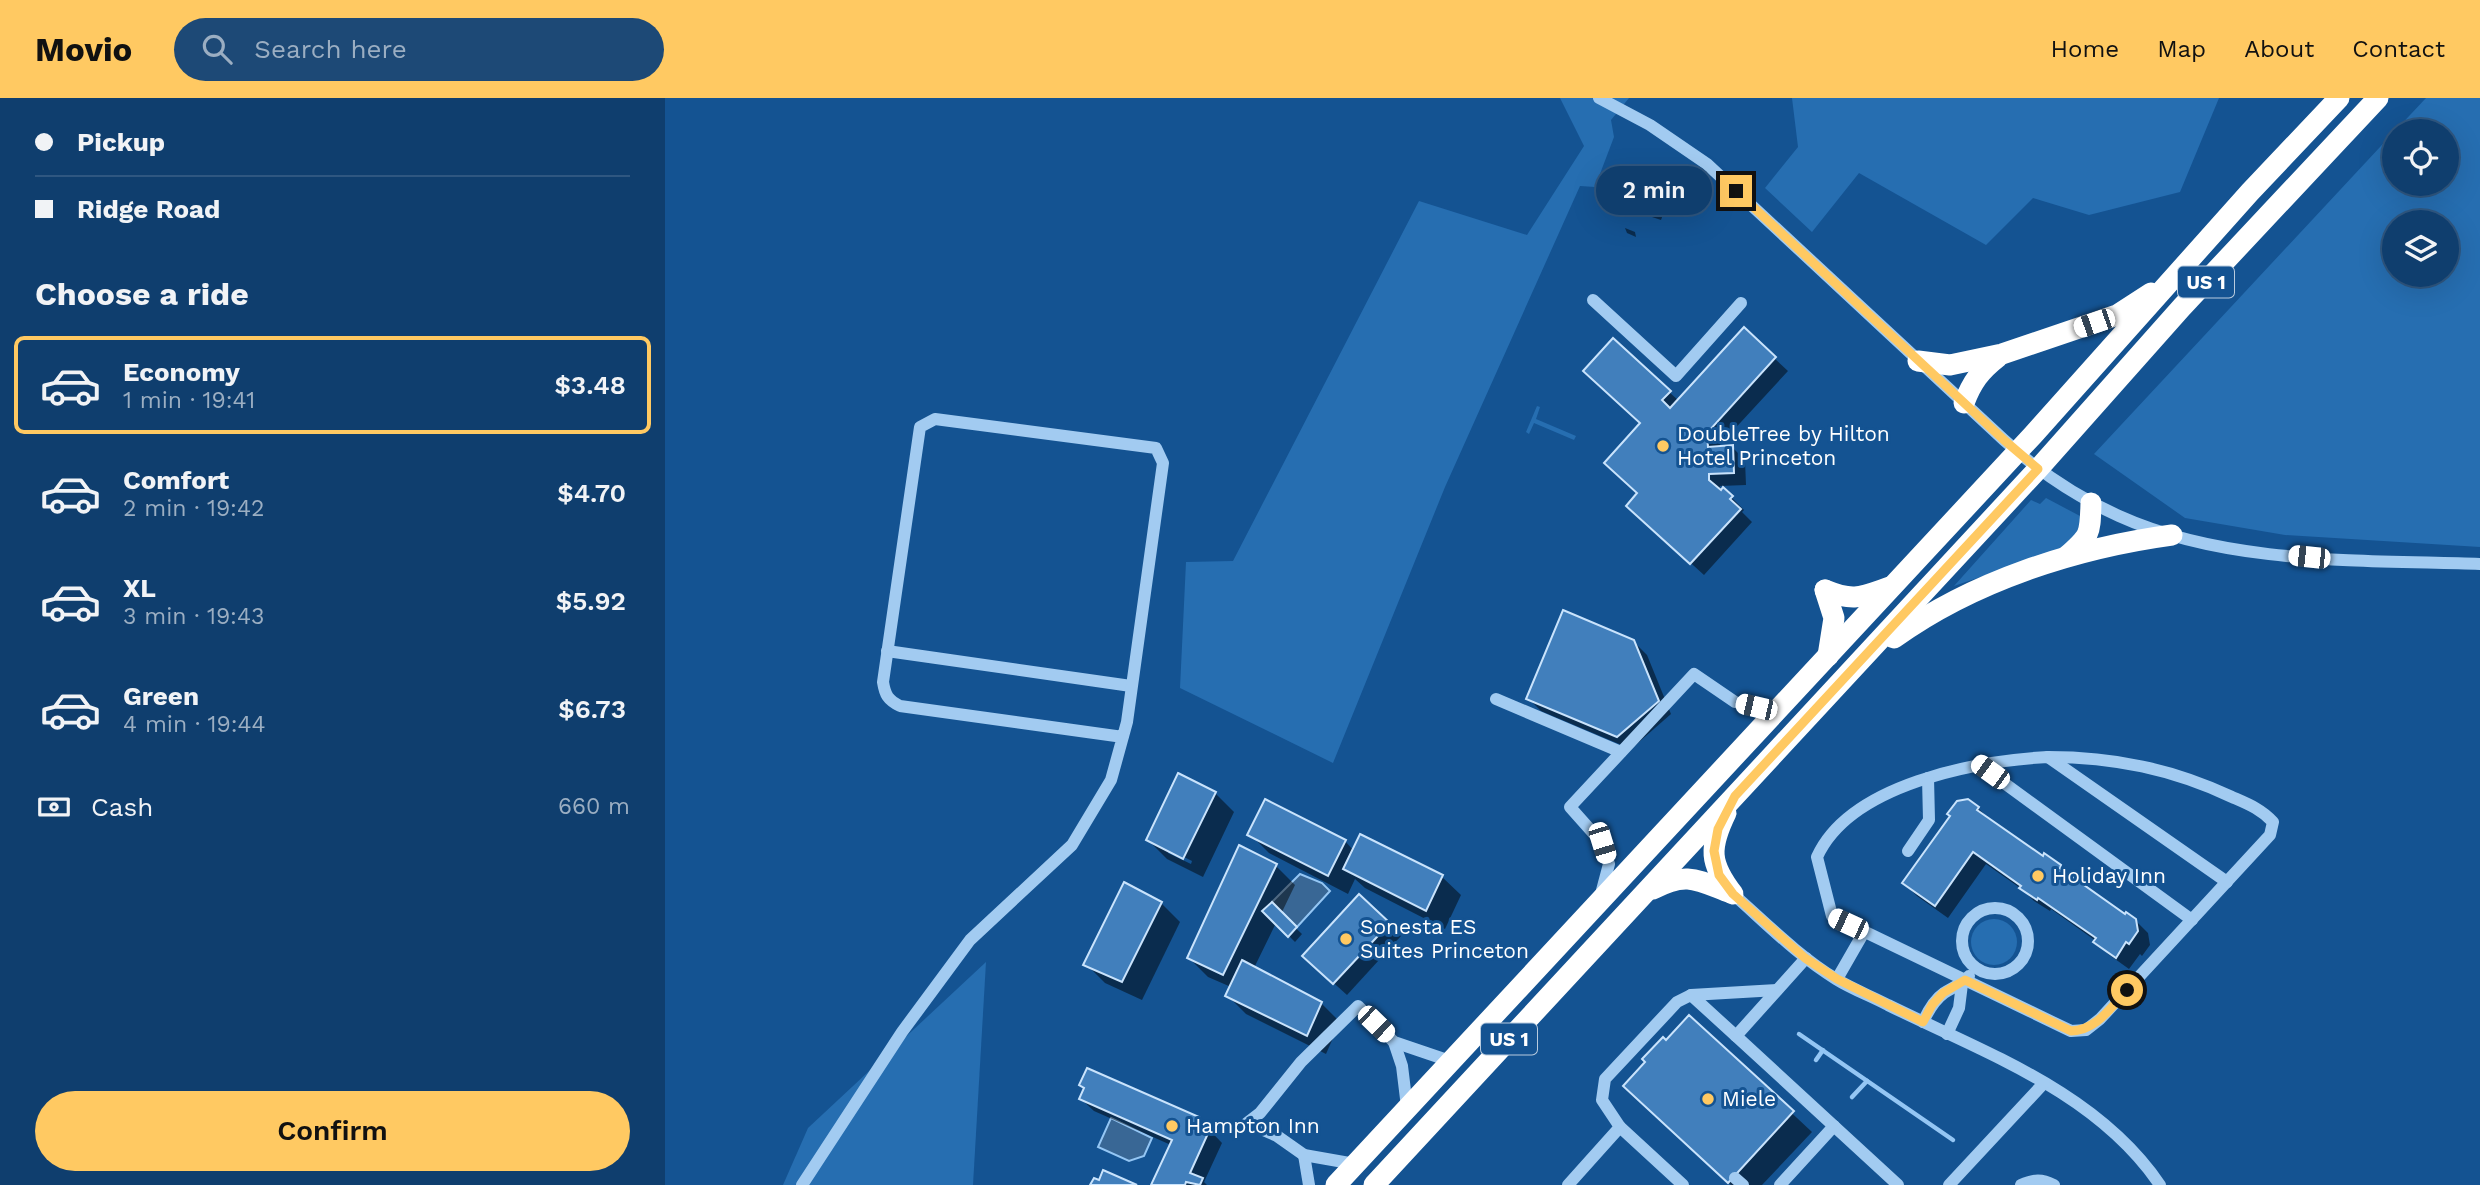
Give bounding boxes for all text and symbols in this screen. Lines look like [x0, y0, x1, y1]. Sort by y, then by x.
search box [174, 18, 664, 81]
text: Movio [35, 30, 132, 69]
icon: search [198, 30, 236, 68]
text: Search here [254, 34, 407, 64]
text: Home [2051, 35, 2119, 63]
text: Map [2157, 35, 2206, 63]
text: About [2244, 35, 2314, 63]
text: Contact [2352, 35, 2445, 63]
map controls [2382, 119, 2459, 287]
button: locate [2382, 119, 2459, 196]
text: Pickup [77, 127, 165, 157]
callout: 2 min [1596, 166, 1711, 216]
route end [1720, 175, 1752, 207]
text: 2 min [1622, 177, 1686, 204]
text: Ridge Road [77, 194, 220, 224]
button: layers [2382, 210, 2459, 287]
road number: US 1 [2178, 266, 2234, 298]
text: Choose a ride [35, 275, 249, 313]
car [2071, 306, 2118, 340]
icon: car [39, 354, 102, 417]
text: Economy [123, 357, 240, 387]
text: $3.48 [554, 370, 626, 400]
text: 1 min · 19:41 [123, 387, 255, 414]
place label: DoubleTree by Hilton Hotel Princeton [1677, 421, 1890, 470]
marker: DoubleTree by Hilton Hotel Princeton [1655, 438, 1671, 454]
icon: car [39, 462, 102, 525]
text: Comfort [123, 465, 229, 495]
text: $4.70 [557, 478, 626, 508]
text: 2 min · 19:42 [123, 495, 264, 522]
car [2288, 544, 2331, 570]
icon: car [39, 570, 102, 633]
text: XL [123, 573, 156, 603]
text: $5.92 [556, 586, 626, 616]
text: 3 min · 19:43 [123, 603, 264, 630]
icon: car [39, 678, 102, 741]
text: Green [123, 681, 199, 711]
car [1734, 692, 1779, 722]
text: $6.73 [558, 694, 626, 724]
text: 4 min · 19:44 [123, 711, 266, 738]
car [1967, 751, 2014, 793]
icon: cash [35, 788, 73, 826]
text: Cash [91, 792, 153, 822]
text: 660 m [558, 793, 630, 820]
car [1586, 820, 1619, 866]
place label: Holiday Inn [2052, 863, 2166, 888]
marker: Holiday Inn [2030, 868, 2046, 884]
car [1825, 906, 1872, 942]
place label: Sonesta ES Suites Princeton [1360, 914, 1529, 963]
marker: Sonesta ES Suites Princeton [1338, 931, 1354, 947]
route start [2111, 974, 2143, 1006]
car [1354, 1002, 1399, 1046]
road number: US 1 [1481, 1023, 1537, 1054]
place label: Miele [1722, 1086, 1776, 1111]
button: Confirm [35, 1091, 630, 1171]
marker: Miele [1700, 1091, 1716, 1107]
place label: Hampton Inn [1186, 1113, 1320, 1138]
marker: Hampton Inn [1164, 1118, 1180, 1134]

